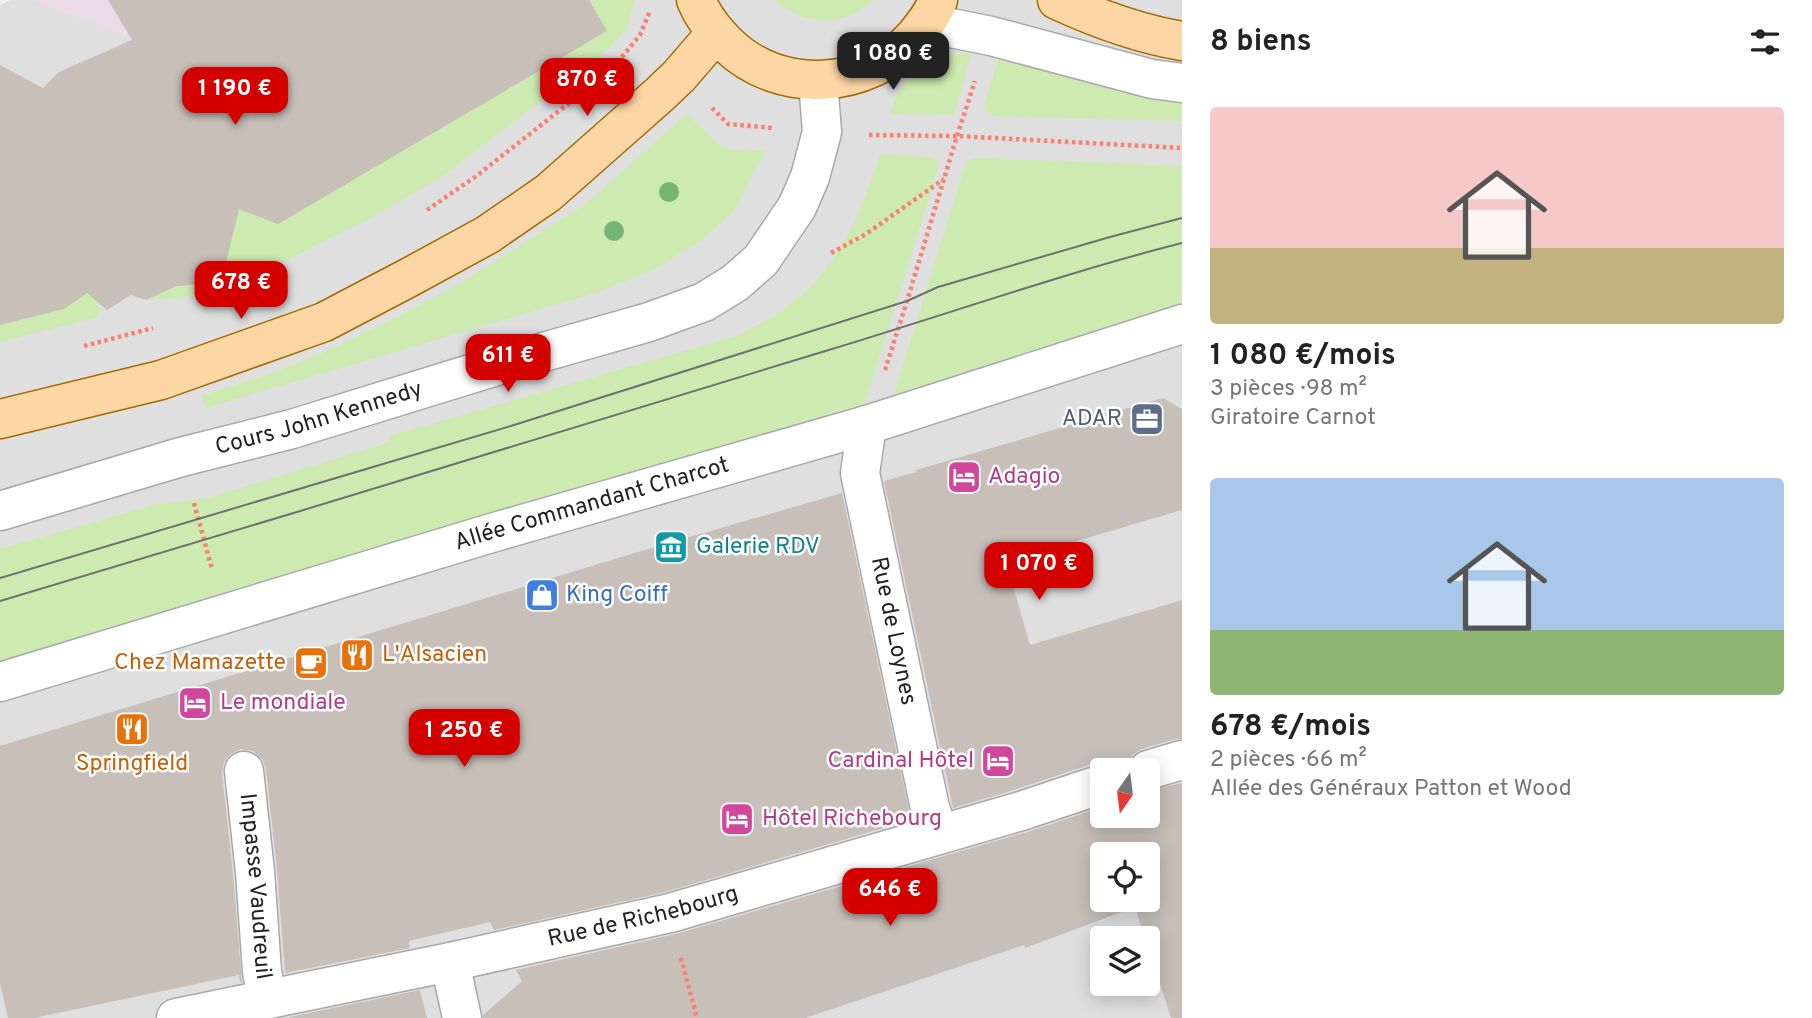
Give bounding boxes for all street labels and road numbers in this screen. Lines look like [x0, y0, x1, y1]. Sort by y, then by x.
street label: Cours John Kennedy [212, 375, 426, 462]
street label: Allée Commandant Charcot [451, 451, 733, 558]
street label: Rue de Loynes [863, 554, 923, 708]
street label: Impasse Vaudreuil [232, 792, 278, 982]
street label: Rue de Richebourg [545, 879, 742, 954]

